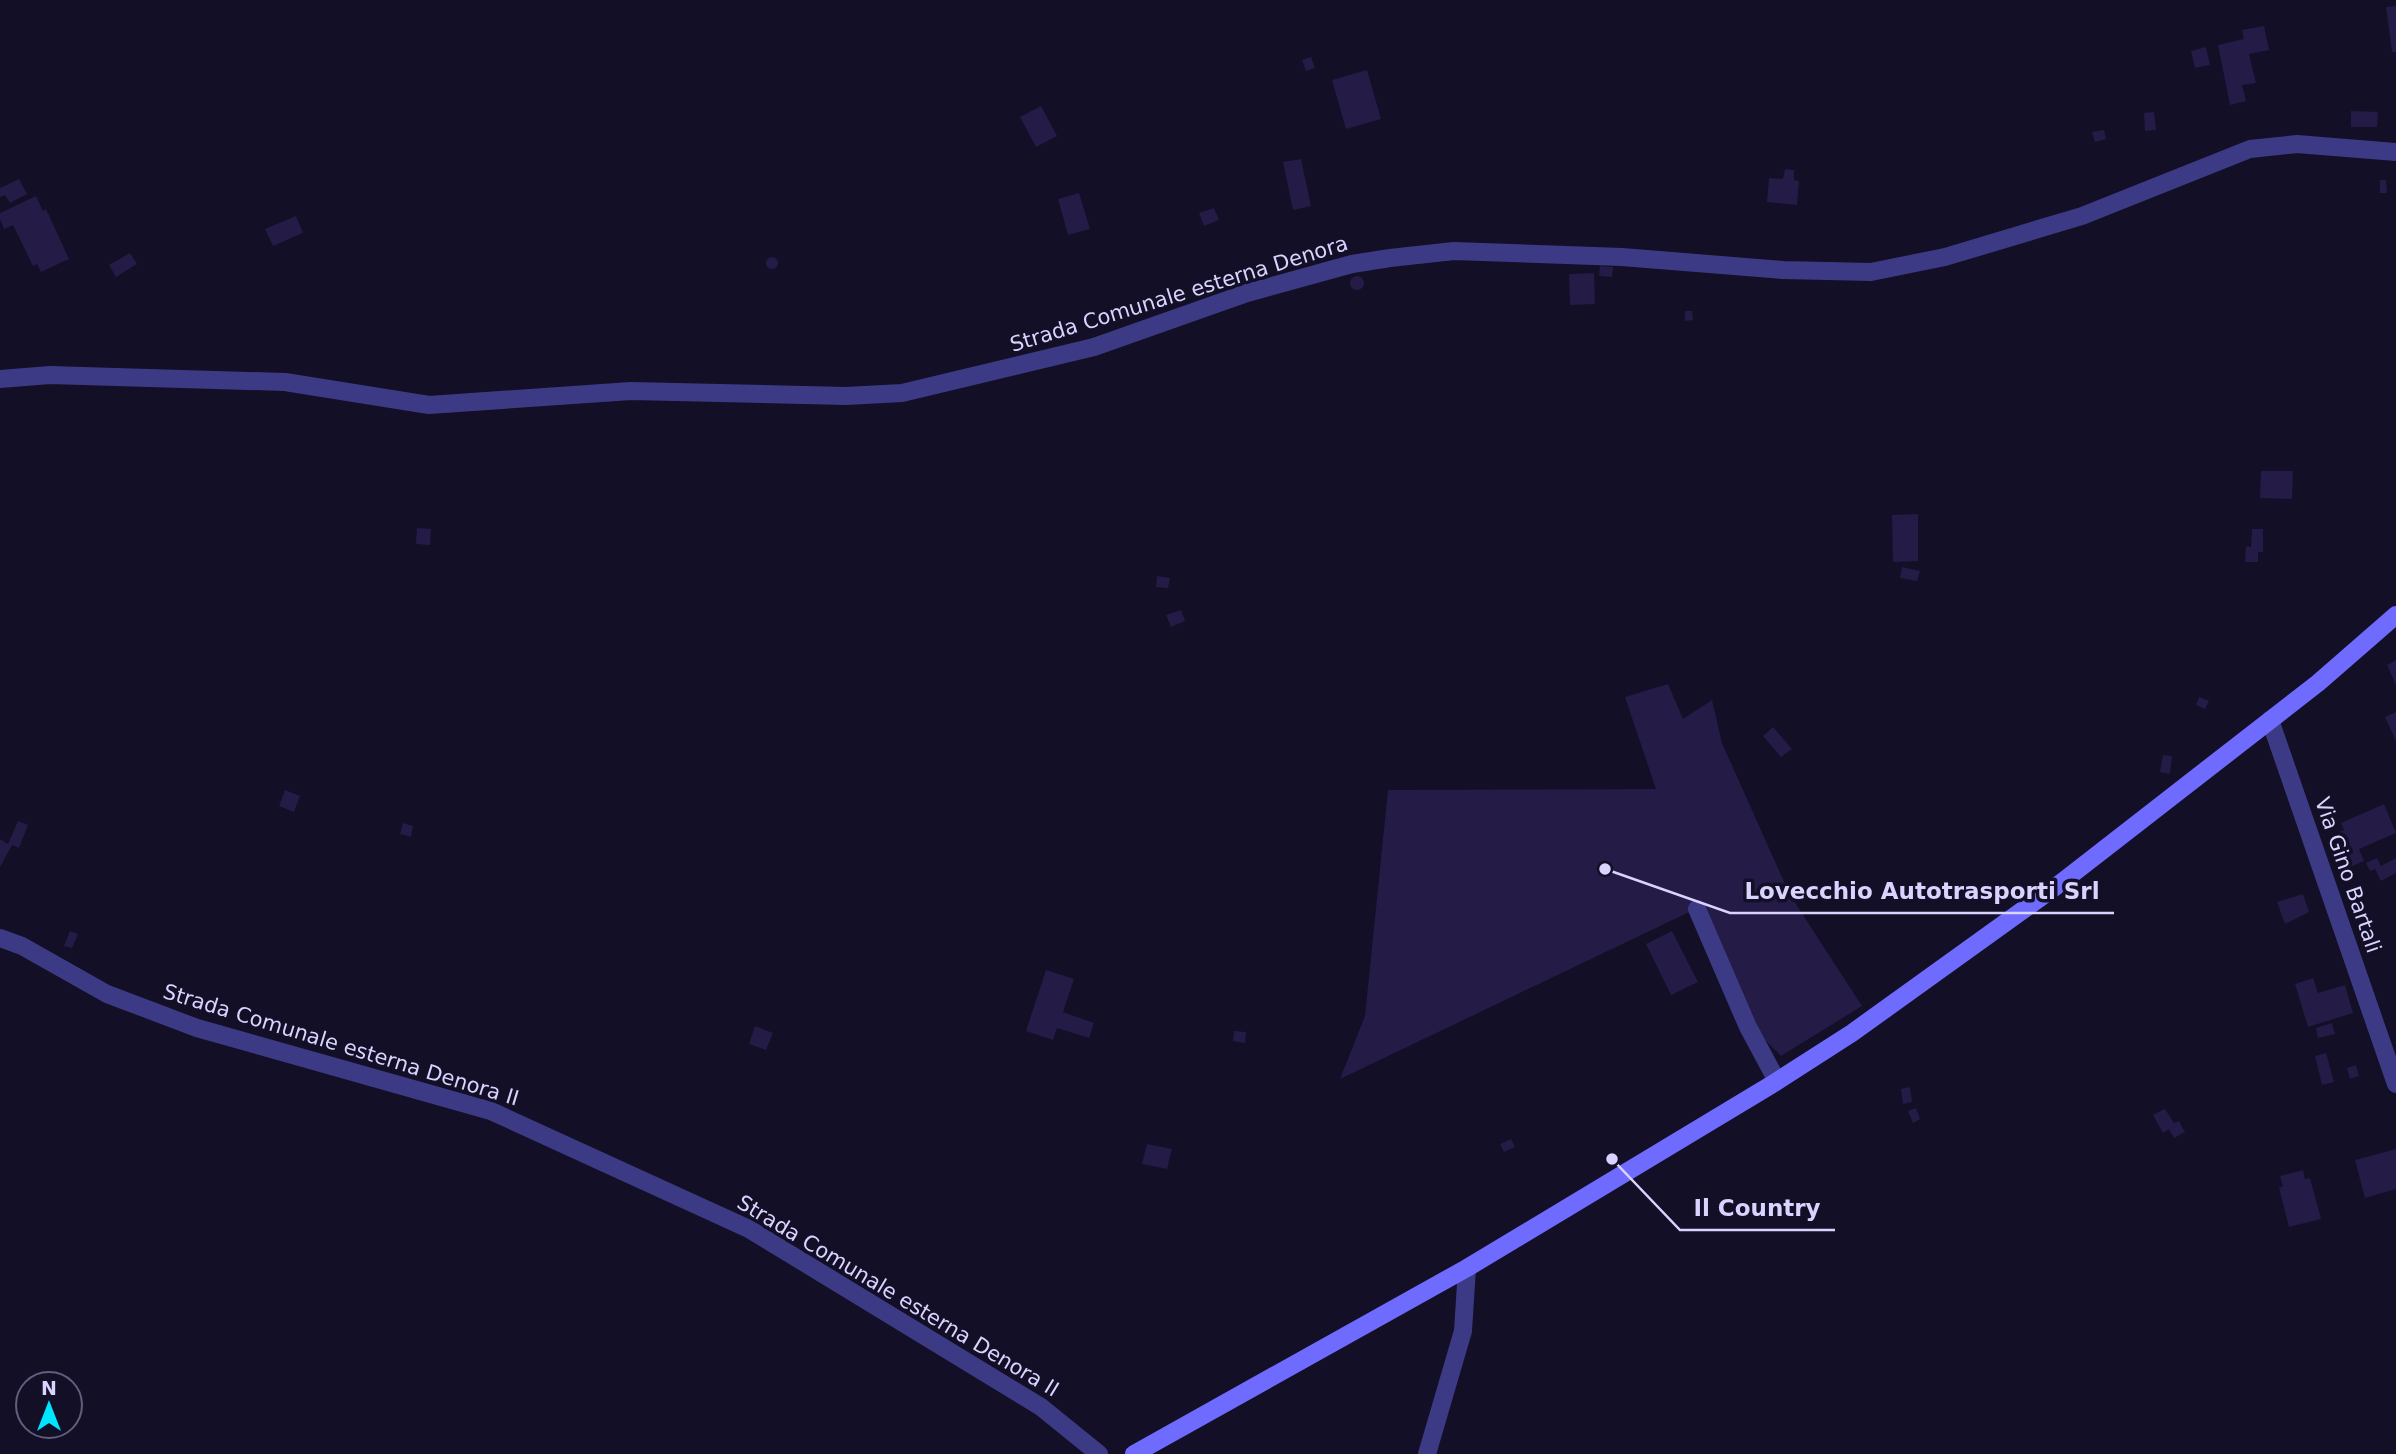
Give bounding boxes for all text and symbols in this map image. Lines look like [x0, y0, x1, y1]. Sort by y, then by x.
street label: Strada Comunale esterna Denora [1007, 231, 1351, 357]
street label: Via Gino Bartali [2310, 794, 2386, 956]
callout: Lovecchio Autotrasporti Srl [1730, 869, 2114, 913]
text: Lovecchio Autotrasporti Srl [1744, 878, 2100, 904]
street label: Strada Comunale esterna Denora II [160, 979, 522, 1111]
callout: Il Country [1680, 1186, 1835, 1230]
street label: Strada Comunale esterna Denora II [733, 1190, 1063, 1402]
text: Il Country [1693, 1195, 1821, 1221]
north arrow [14, 1370, 84, 1440]
text: N [41, 1377, 57, 1399]

